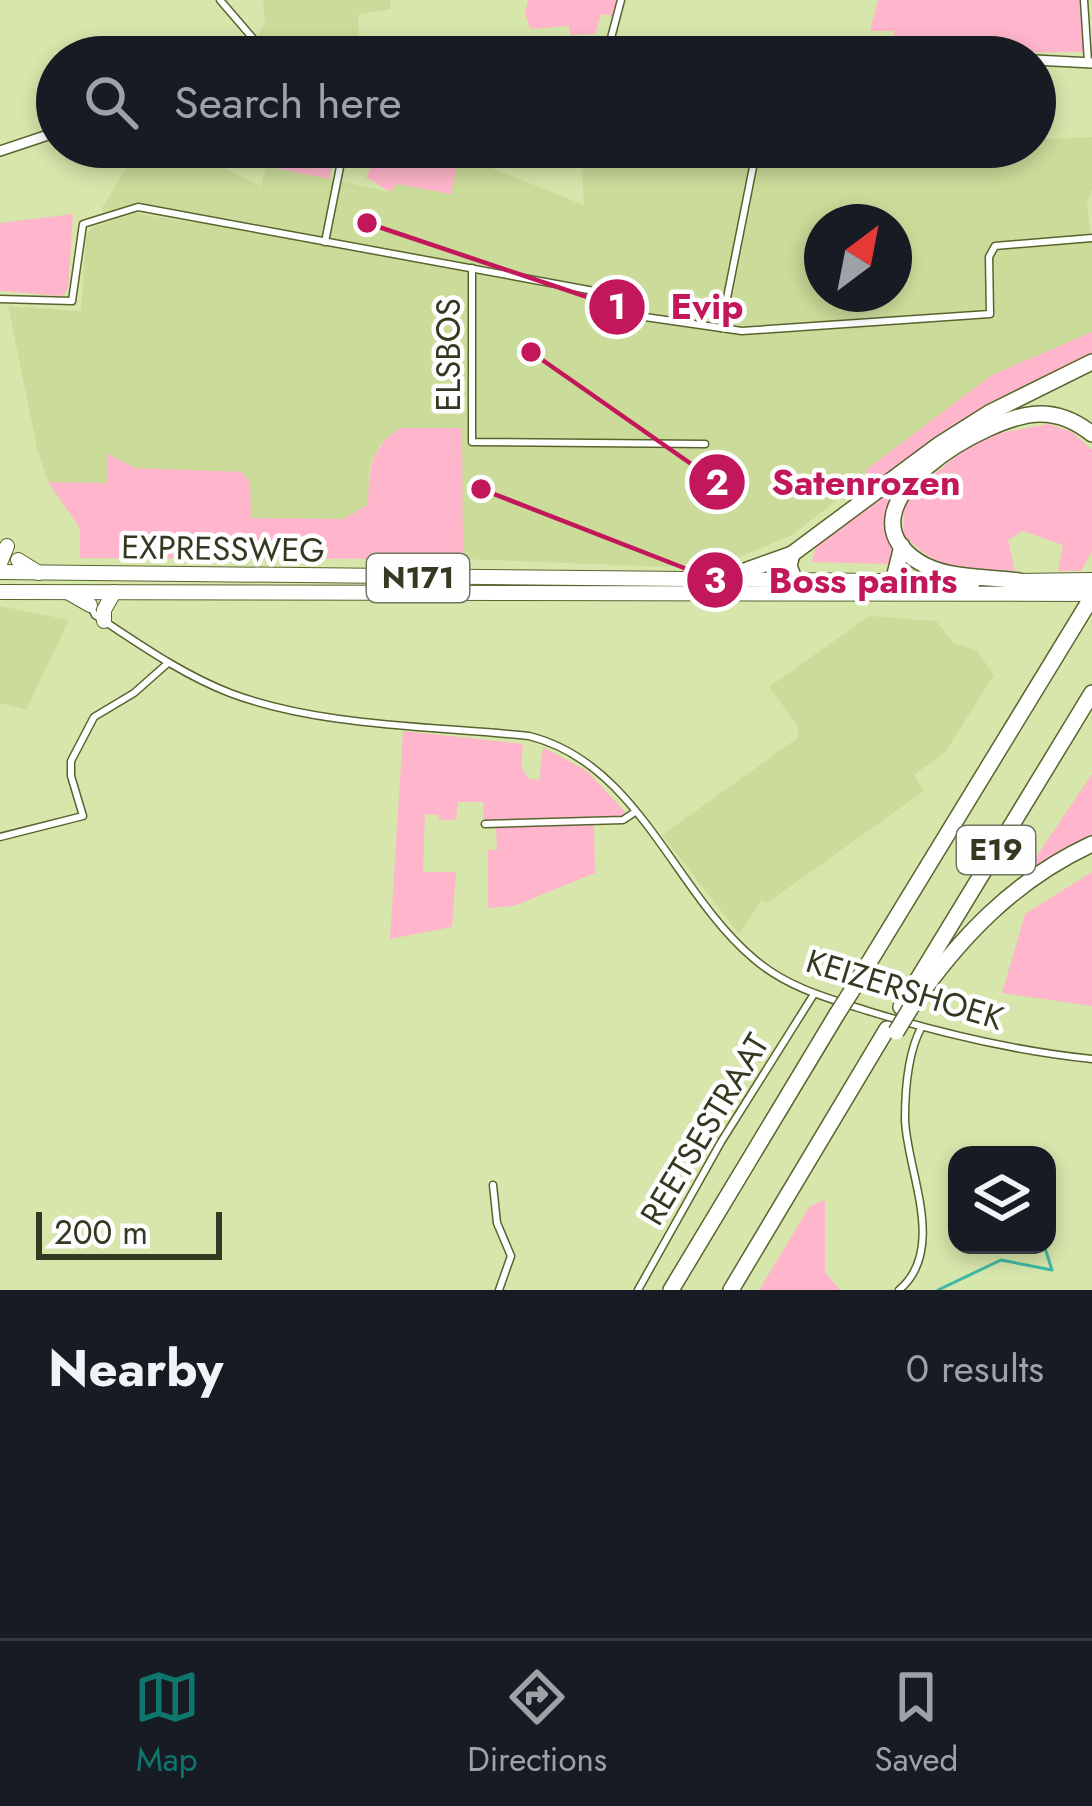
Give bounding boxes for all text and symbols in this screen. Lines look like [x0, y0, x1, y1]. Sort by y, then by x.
search box [36, 36, 1056, 168]
icon: search [78, 69, 144, 135]
text: Search here [174, 70, 402, 135]
north arrow [804, 204, 912, 312]
callout: Evip [587, 271, 768, 343]
text: 1 [608, 280, 626, 332]
text: Evip [671, 280, 743, 332]
street label: ELSBOS [425, 298, 472, 412]
callout: Satenrozen [687, 446, 984, 518]
text: 2 [705, 456, 729, 508]
text: Satenrozen [771, 456, 961, 508]
street label: EXPRESSWEG [121, 523, 325, 574]
callout: Boss paints [685, 544, 982, 616]
road number: N171 [367, 554, 469, 602]
text: 3 [704, 554, 726, 606]
text: Boss paints [769, 554, 957, 606]
road number: E19 [957, 826, 1035, 874]
street label: KEIZERSHOEK [800, 937, 1010, 1042]
street label: REETSESTRAAT [629, 1024, 780, 1234]
map controls [948, 1146, 1056, 1254]
button: layers [948, 1146, 1056, 1254]
scale bar [36, 1206, 222, 1259]
text: 200 m [54, 1209, 148, 1256]
text: Nearby [48, 1331, 223, 1405]
text: 0 results [906, 1340, 1044, 1397]
tab: Map [134, 1664, 200, 1783]
tab: Directions [467, 1664, 607, 1783]
tab: Saved [875, 1664, 958, 1783]

